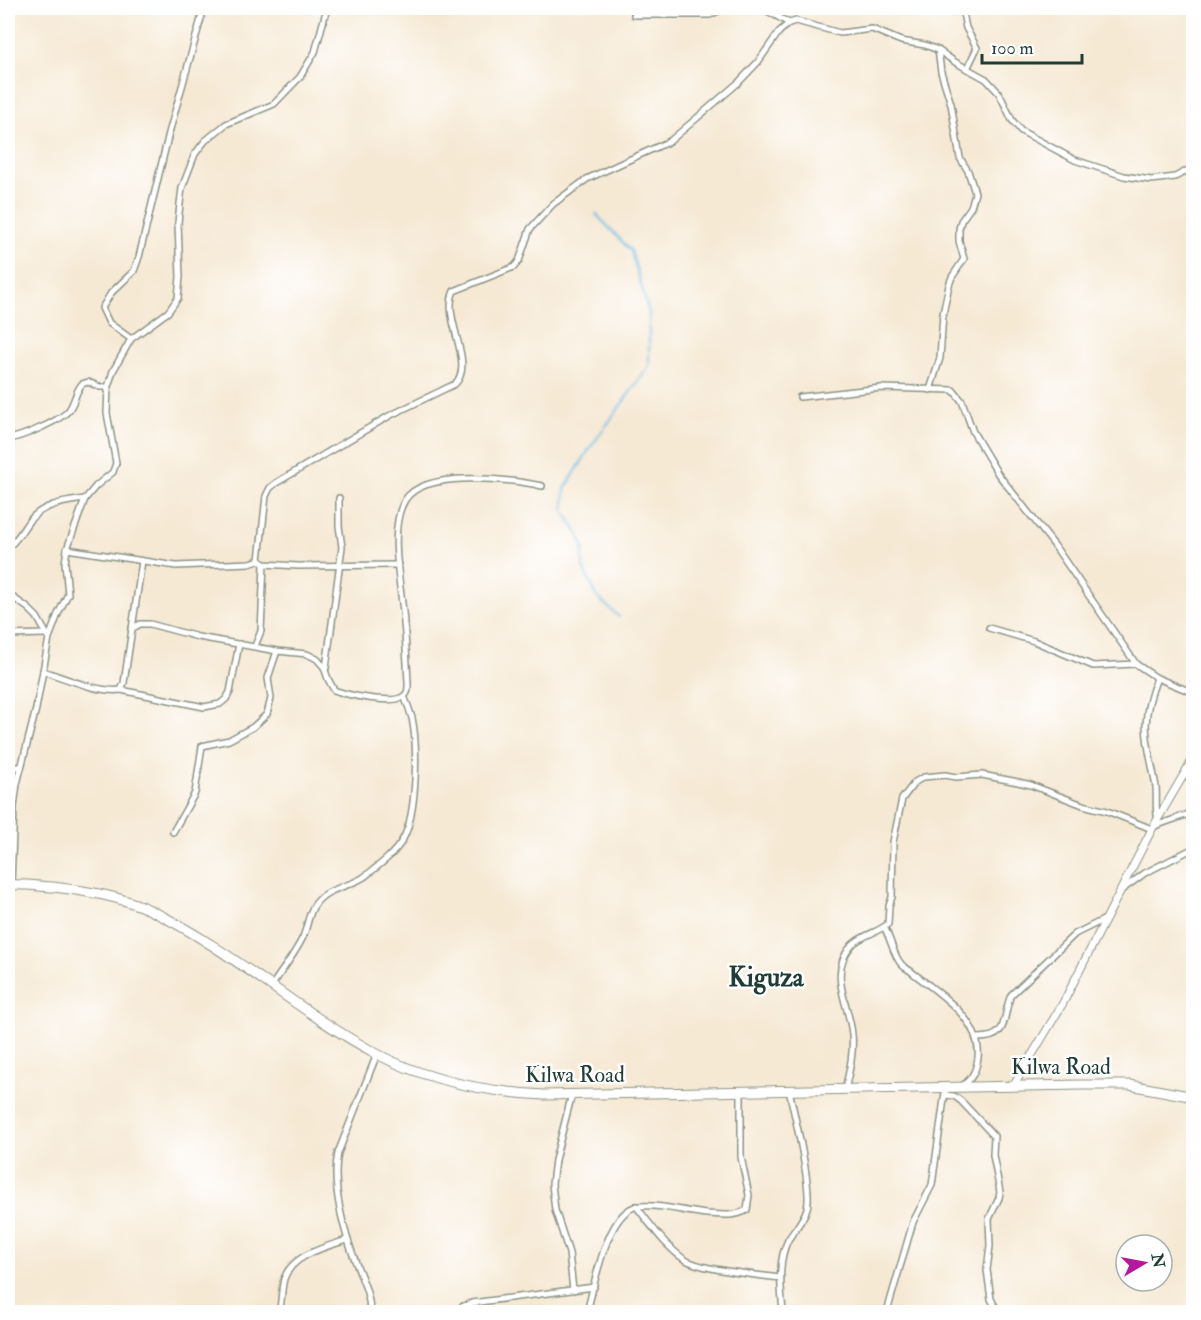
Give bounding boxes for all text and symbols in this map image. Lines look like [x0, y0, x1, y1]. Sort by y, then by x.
scale bar [982, 27, 1082, 65]
text: 100 m [991, 37, 1034, 60]
district label: Kiguza [729, 962, 805, 995]
street label: Kilwa Road [1011, 1053, 1111, 1081]
street label: Kilwa Road [525, 1061, 625, 1089]
north arrow [1114, 1233, 1174, 1293]
text: N [1147, 1251, 1169, 1270]

